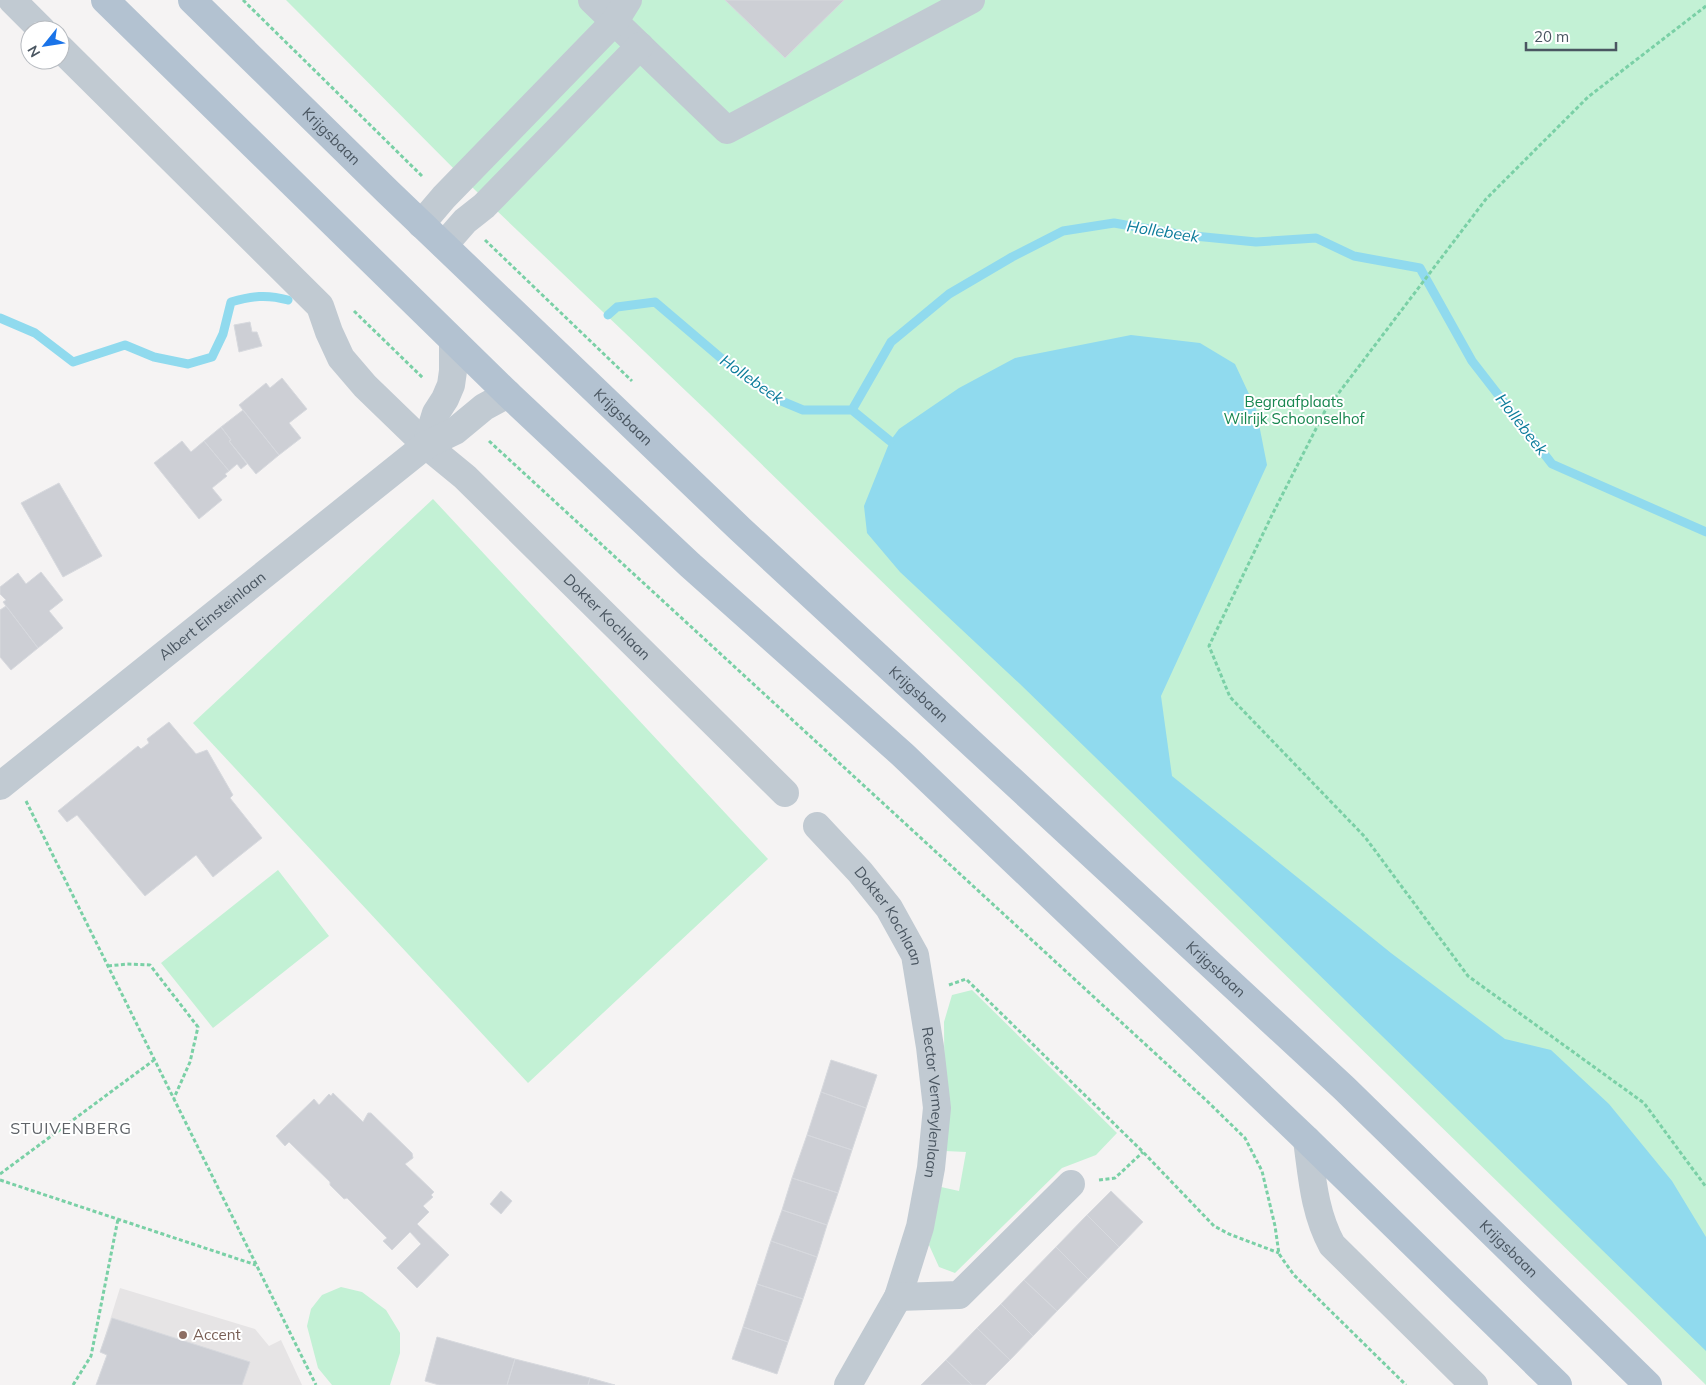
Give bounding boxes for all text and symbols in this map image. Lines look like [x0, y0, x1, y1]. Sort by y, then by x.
north arrow [20, 20, 70, 70]
scale bar [1526, 20, 1616, 52]
text: 20 m [1534, 27, 1569, 46]
text: N [23, 42, 44, 61]
street label: Krijgsbaan [298, 103, 365, 169]
water label: Hollebeek [1125, 215, 1201, 247]
water label: Hollebeek [716, 350, 788, 409]
street label: Krijgsbaan [590, 384, 657, 449]
water label: Hollebeek [1492, 389, 1553, 459]
park label: Begraafplaats Wilrijk Schoonselhof [1223, 392, 1365, 428]
street label: Albert Einsteinlaan [155, 567, 269, 664]
street label: Dokter Kochlaan [560, 570, 655, 664]
street label: Krijgsbaan [885, 662, 953, 726]
street label: Dokter Kochlaan [850, 862, 927, 967]
street label: Krijgsbaan [1182, 937, 1250, 1001]
street label: Rector Vermeylenlaan [918, 1025, 947, 1180]
district label: STUIVENBERG [10, 1118, 132, 1138]
street label: Krijgsbaan [1476, 1216, 1542, 1281]
place label: Accent [193, 1325, 241, 1344]
marker: Accent [177, 1329, 189, 1341]

